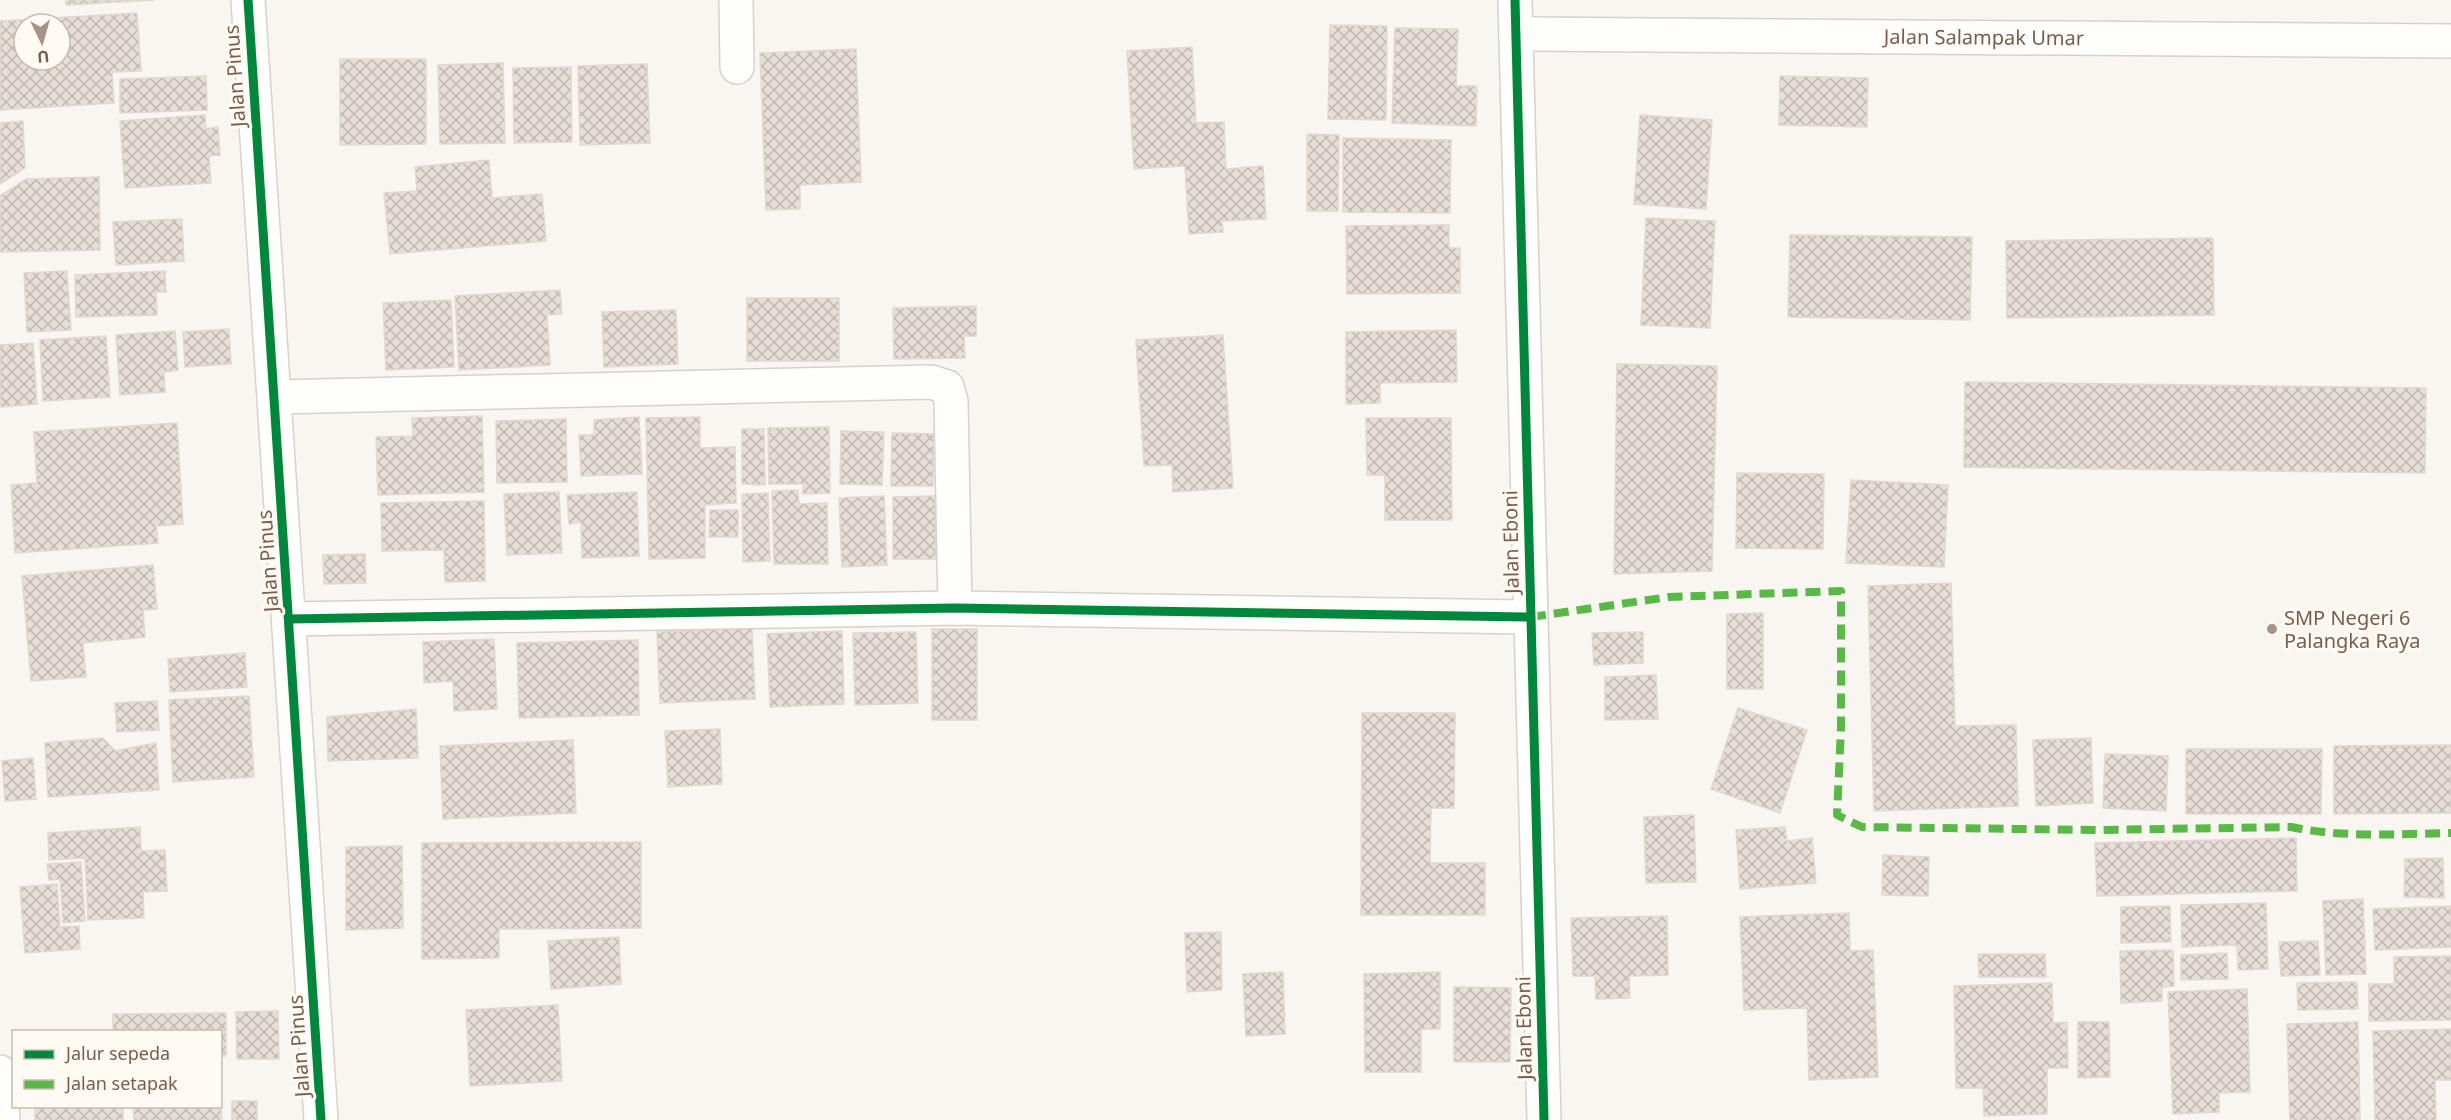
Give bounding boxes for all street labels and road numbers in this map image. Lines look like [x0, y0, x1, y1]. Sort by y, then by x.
street label: Jalan Salampak Umar [1882, 23, 2084, 51]
street label: Jalan Pinus [217, 24, 252, 130]
street label: Jalan Eboni [1496, 490, 1525, 596]
street label: Jalan Pinus [250, 509, 285, 615]
street label: Jalan Eboni [1509, 976, 1538, 1082]
street label: Jalan Pinus [281, 994, 316, 1100]

